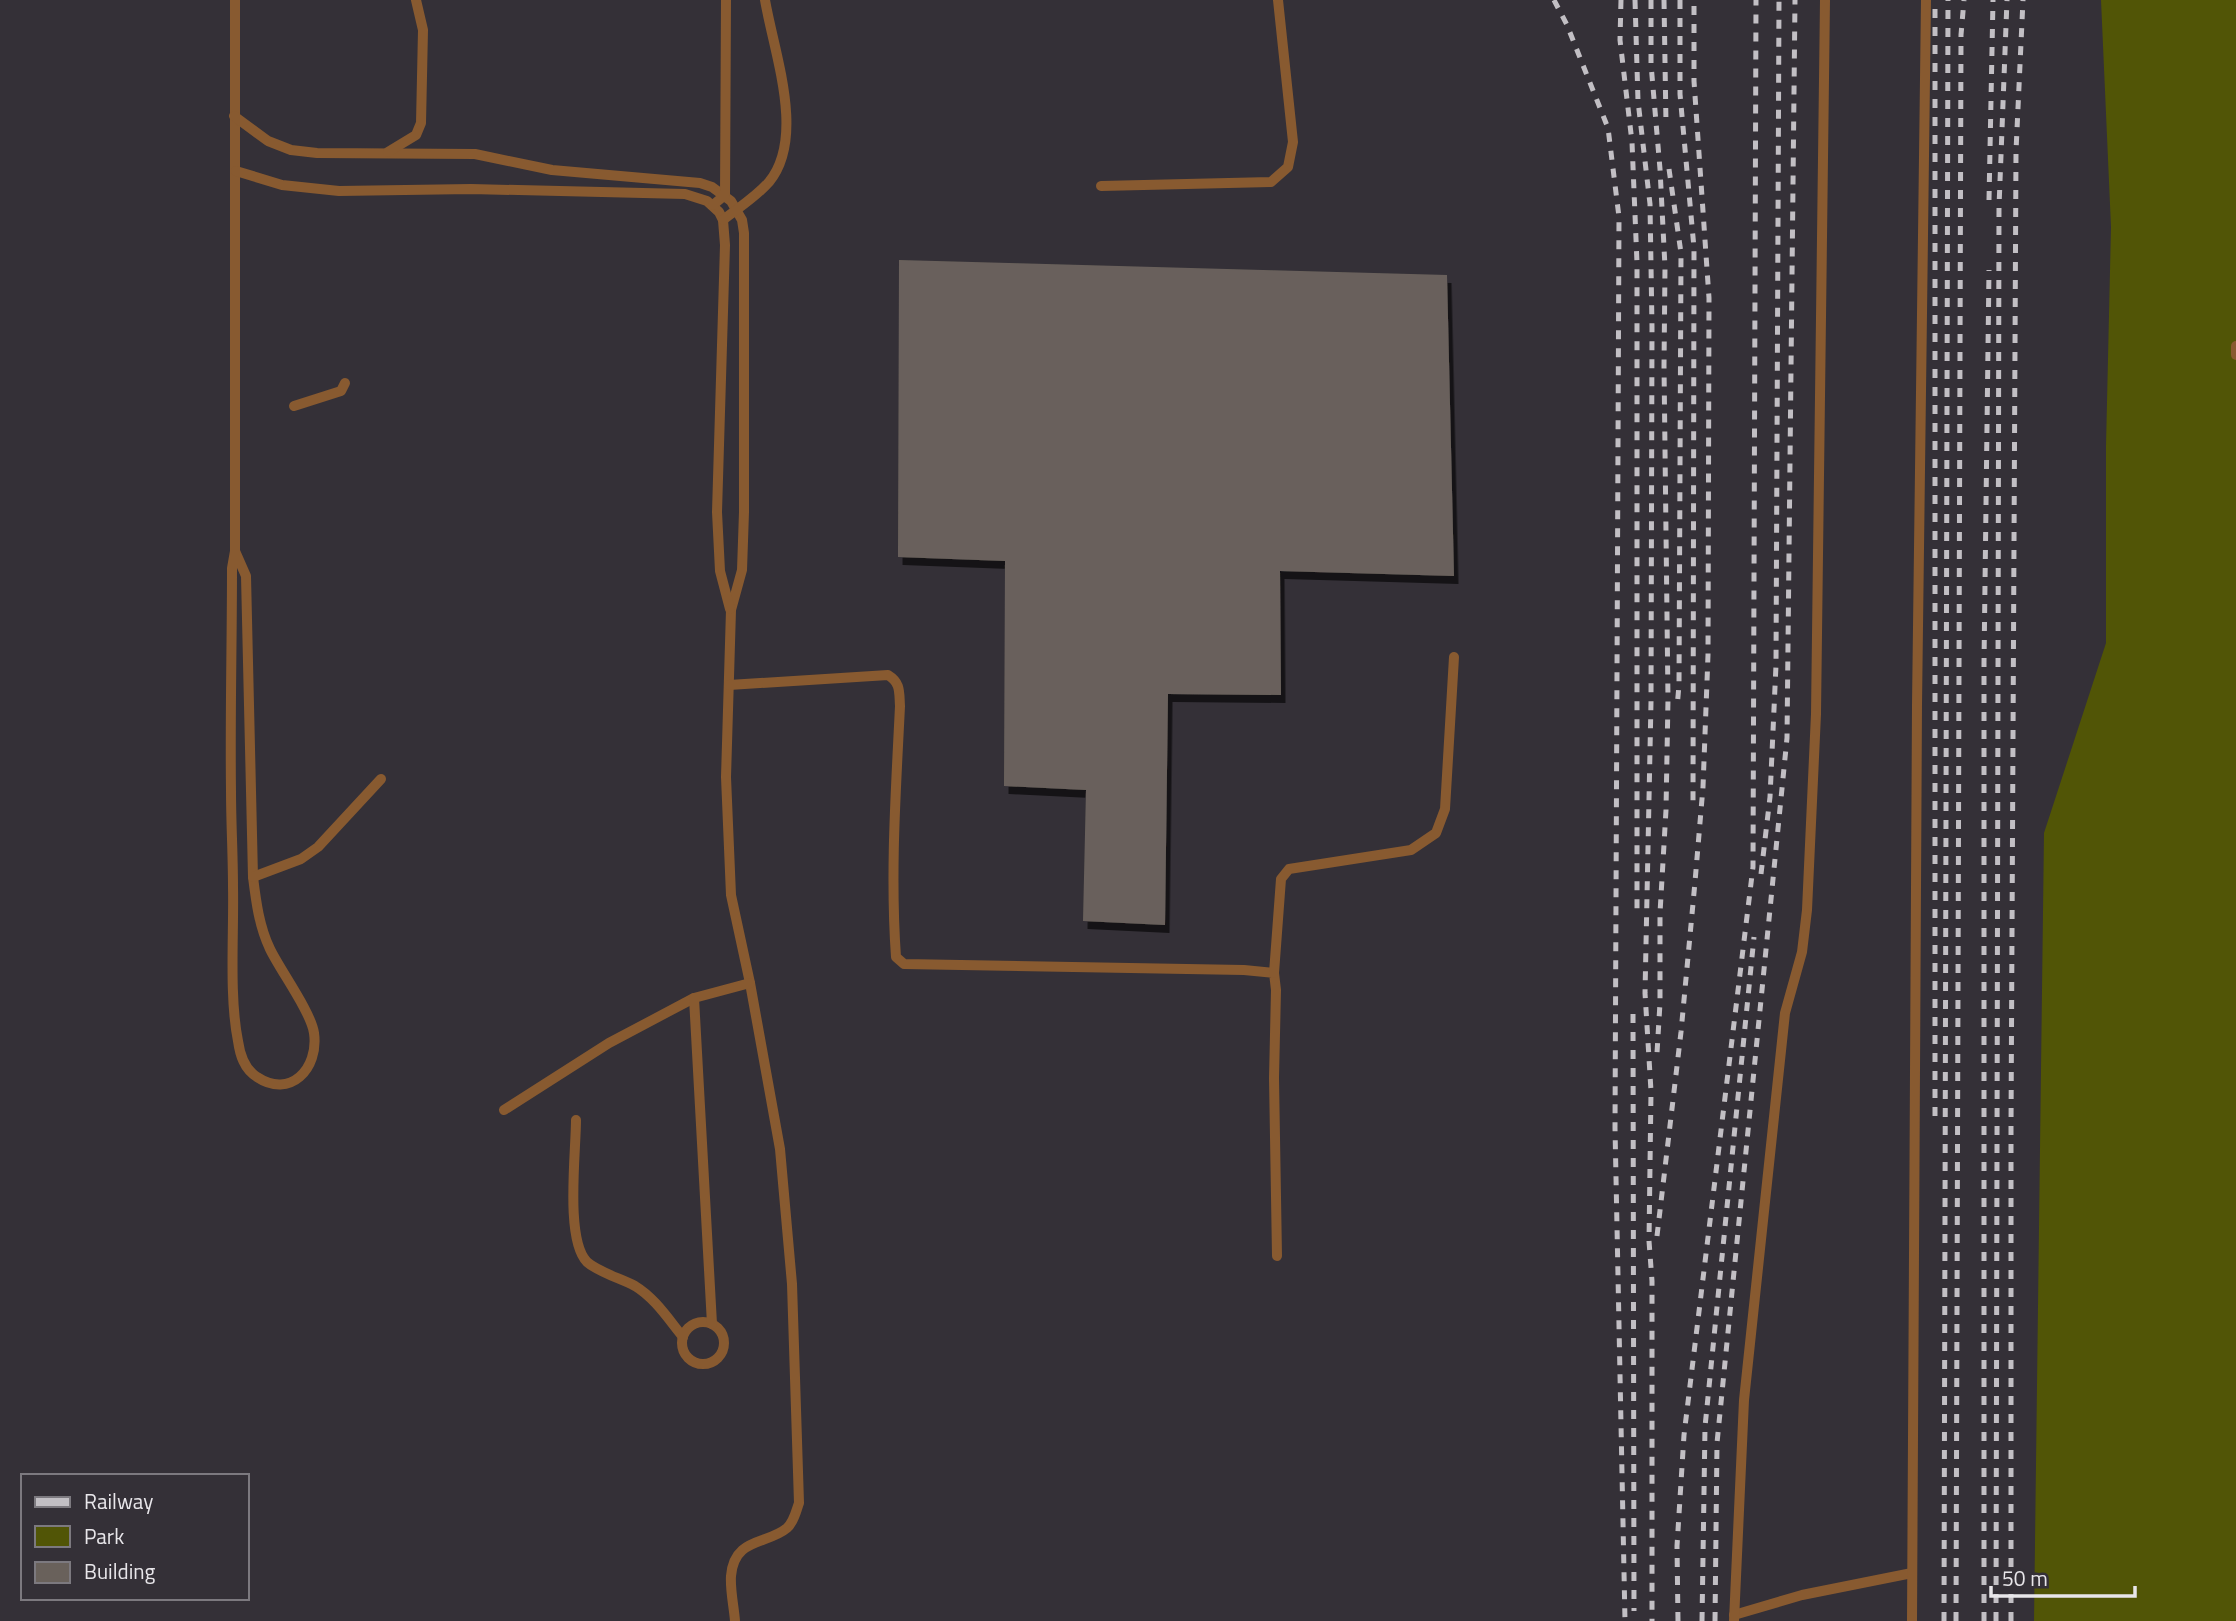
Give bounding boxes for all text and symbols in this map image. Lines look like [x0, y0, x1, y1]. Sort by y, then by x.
legend [21, 1474, 248, 1600]
text: Railway [84, 1485, 153, 1517]
text: Park [84, 1520, 124, 1552]
scale bar [1991, 1554, 2134, 1598]
text: Building [84, 1555, 156, 1587]
text: 50 m [2002, 1562, 2048, 1594]

